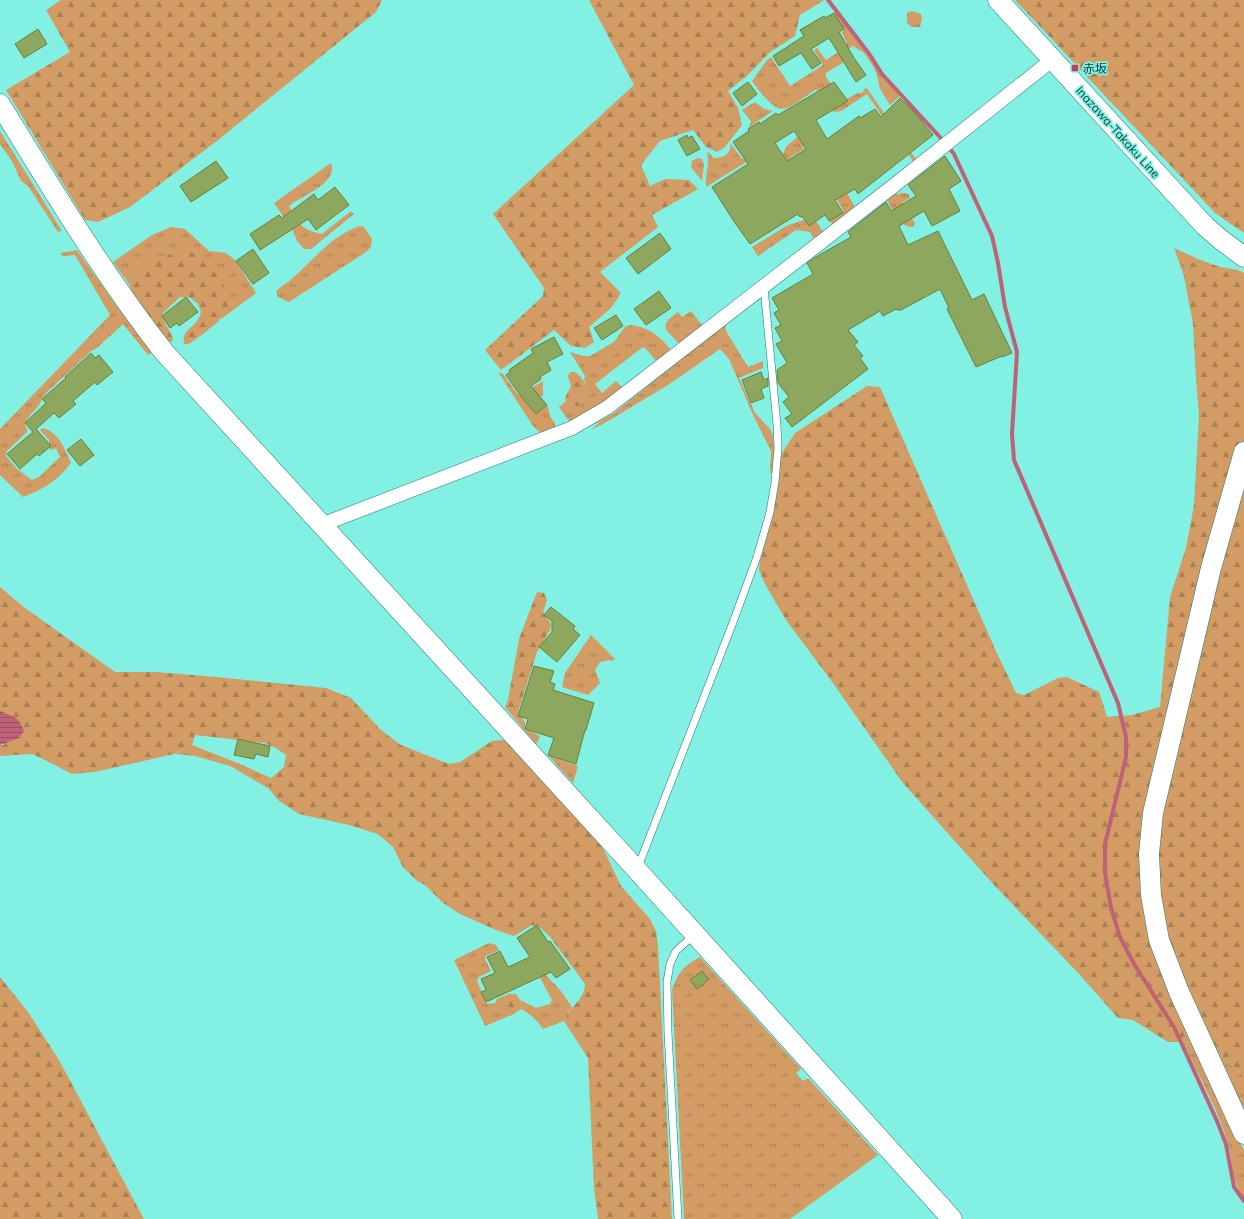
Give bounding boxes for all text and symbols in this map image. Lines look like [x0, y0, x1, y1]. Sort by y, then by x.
place label: 赤坂 [1083, 61, 1107, 76]
marker: 赤坂 [1070, 63, 1080, 73]
street label: Inazawa-Takaku Line [1073, 83, 1163, 181]

